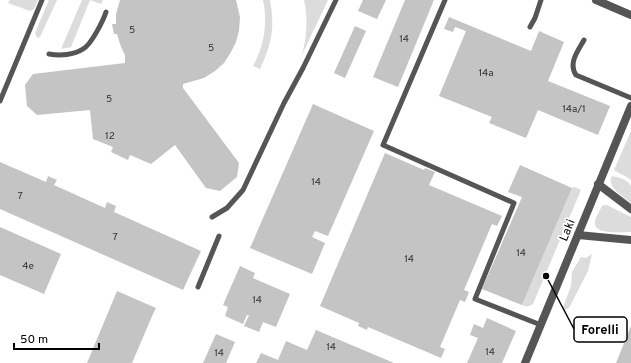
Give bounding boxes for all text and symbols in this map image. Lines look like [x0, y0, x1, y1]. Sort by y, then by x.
house number: 5 [129, 24, 135, 37]
house number: 14 [399, 33, 409, 46]
house number: 5 [208, 42, 214, 55]
house number: 14a [478, 67, 494, 80]
house number: 5 [106, 93, 112, 106]
house number: 14a/1 [562, 103, 586, 116]
house number: 12 [105, 130, 115, 143]
house number: 14 [311, 176, 321, 189]
house number: 7 [17, 190, 23, 203]
street label: Laki [556, 217, 580, 244]
house number: 7 [112, 231, 118, 244]
house number: 14 [516, 247, 526, 260]
house number: 14 [404, 253, 414, 266]
house number: 4e [22, 260, 34, 273]
house number: 14 [252, 294, 262, 307]
callout: Forelli [574, 317, 627, 342]
text: Forelli [581, 323, 619, 339]
scale bar [14, 325, 99, 351]
text: 50 m [20, 332, 48, 348]
house number: 14 [326, 341, 336, 354]
house number: 14 [485, 346, 495, 359]
house number: 14 [214, 347, 224, 360]

